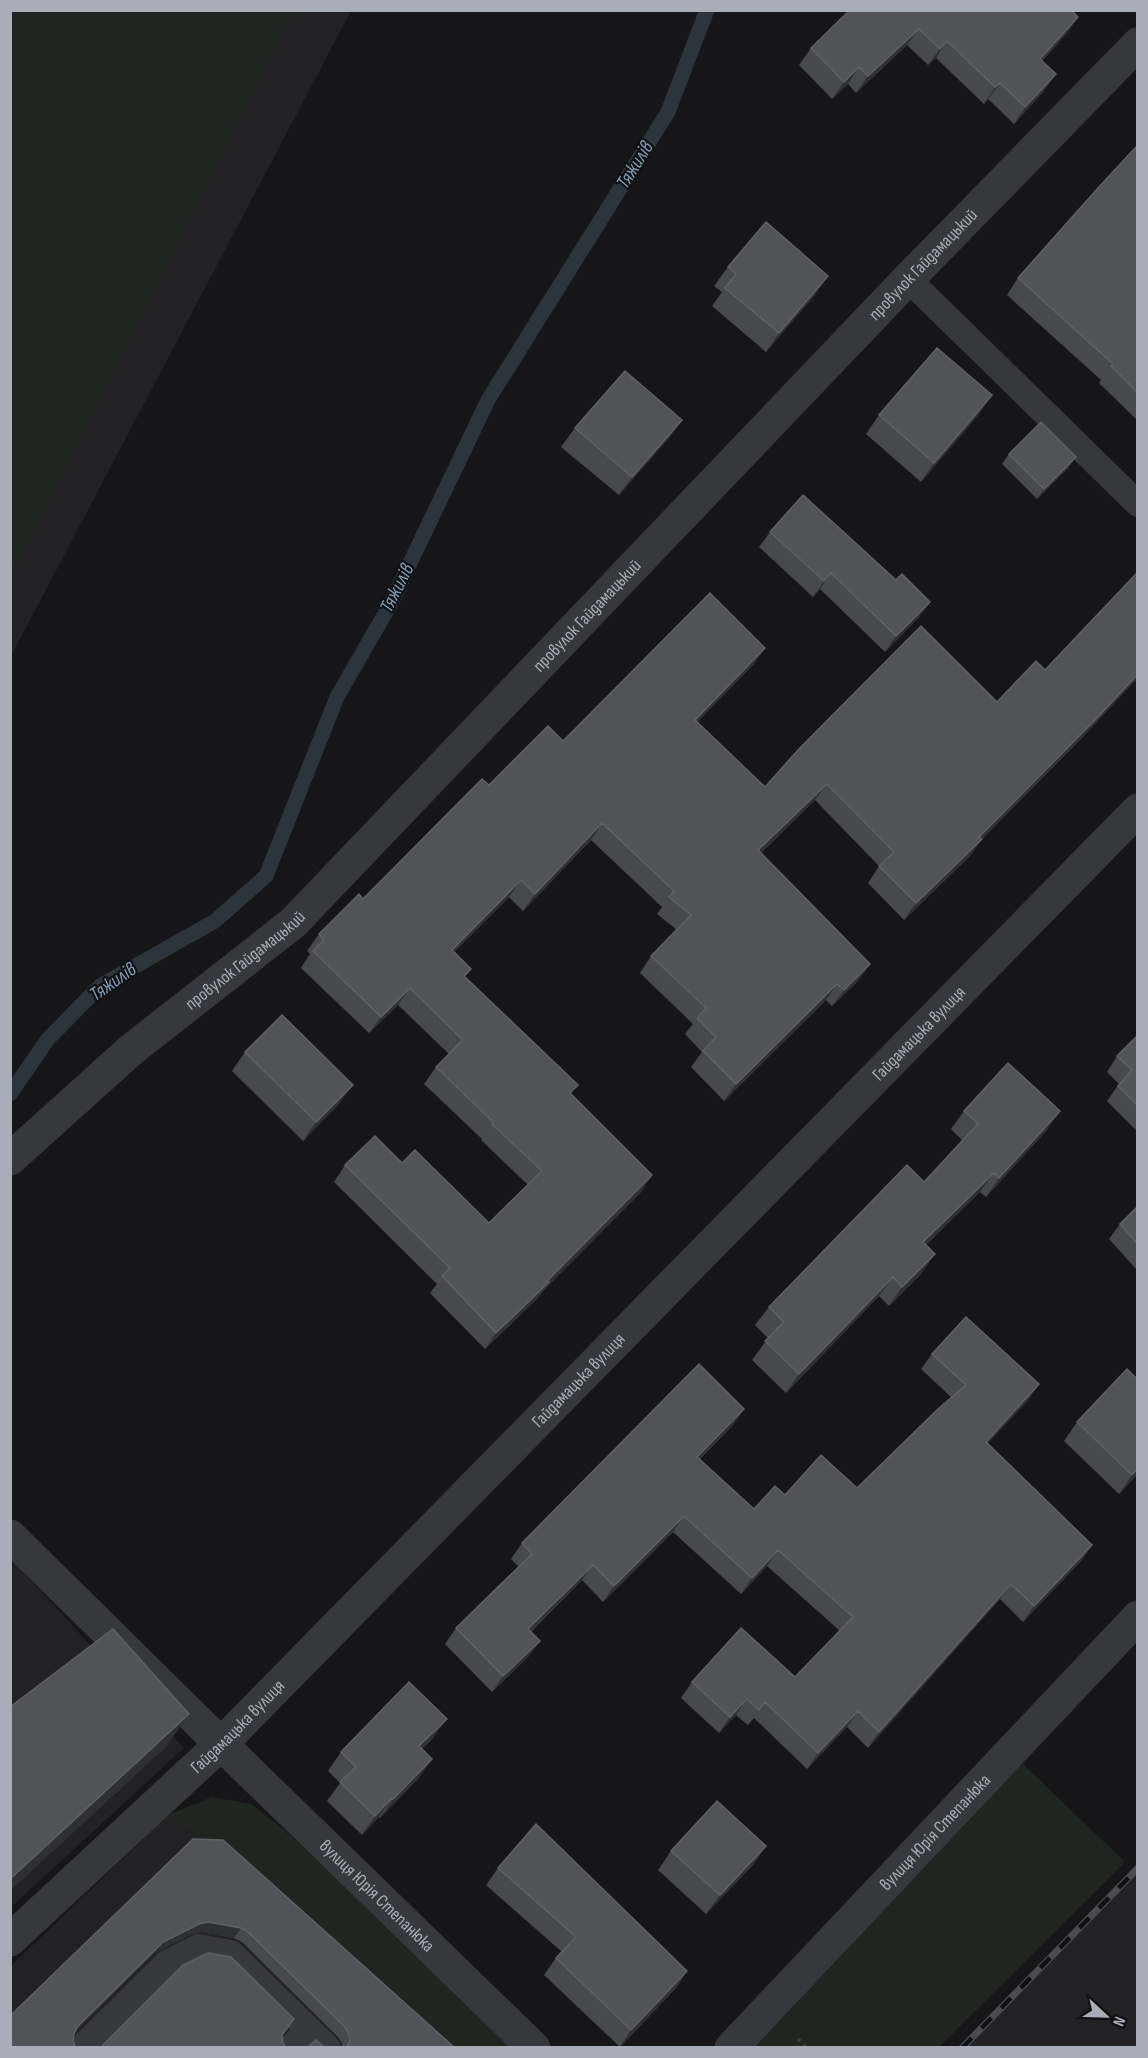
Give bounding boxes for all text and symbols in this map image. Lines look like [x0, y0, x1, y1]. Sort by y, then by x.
water label: Тяжилів [611, 137, 659, 193]
street label: провулок Гайдамацький [864, 204, 982, 324]
street label: провулок Гайдамацький [528, 555, 645, 676]
water label: Тяжилів [375, 560, 419, 616]
street label: провулок Гайдамацький [181, 906, 309, 1014]
water label: Тяжилів [85, 957, 141, 1007]
street label: Гайдамацька вулиця [868, 982, 970, 1085]
street label: Гайдамацька вулиця [527, 1328, 629, 1432]
street label: Гайдамацька вулиця [186, 1675, 289, 1778]
street label: вулиця Юрія Степанюка [875, 1770, 995, 1894]
street label: вулиця Юрія Степанюка [315, 1835, 439, 1956]
north arrow [1076, 1986, 1136, 2046]
text: N [1108, 2014, 1129, 2029]

